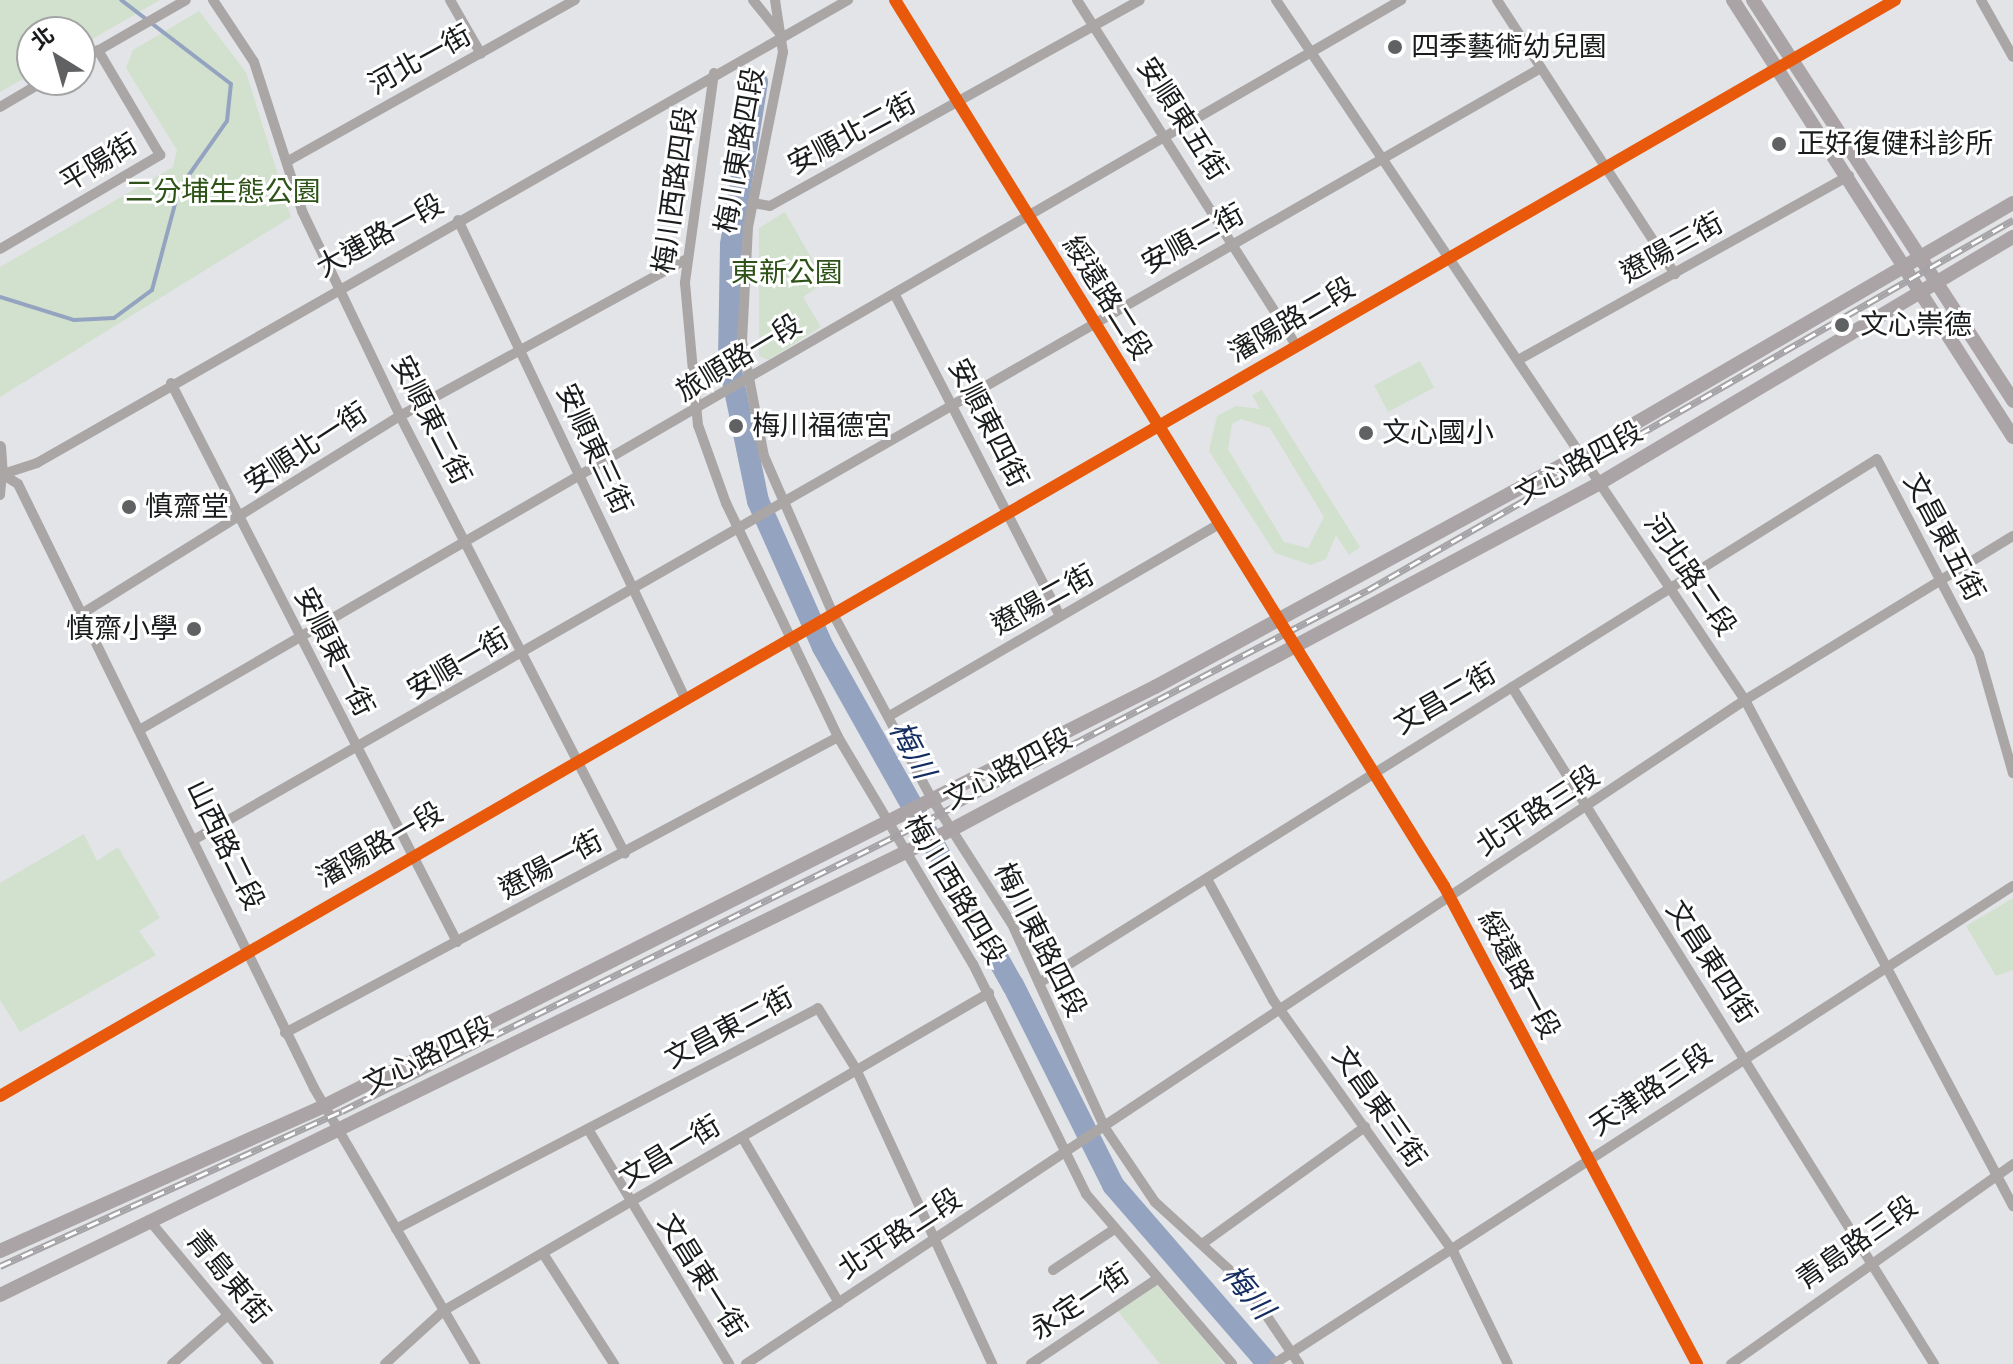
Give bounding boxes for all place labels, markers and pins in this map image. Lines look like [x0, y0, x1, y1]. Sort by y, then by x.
place label: 四季藝術幼兒園 [1411, 30, 1607, 64]
marker: 四季藝術幼兒園 [1386, 38, 1404, 56]
place label: 正好復健科診所 [1797, 127, 1993, 161]
marker: 正好復健科診所 [1768, 133, 1790, 155]
place label: 文心崇德 [1860, 308, 1972, 342]
marker: 文心崇德 [1831, 314, 1853, 336]
place label: 梅川福德宮 [752, 409, 892, 443]
place label: 文心國小 [1382, 416, 1494, 450]
marker: 梅川福德宮 [727, 417, 745, 435]
marker: 文心國小 [1357, 424, 1375, 442]
place label: 慎齋堂 [145, 490, 229, 524]
marker: 慎齋堂 [120, 498, 138, 516]
place label: 慎齋小學 [66, 612, 178, 646]
marker: 慎齋小學 [185, 620, 203, 638]

